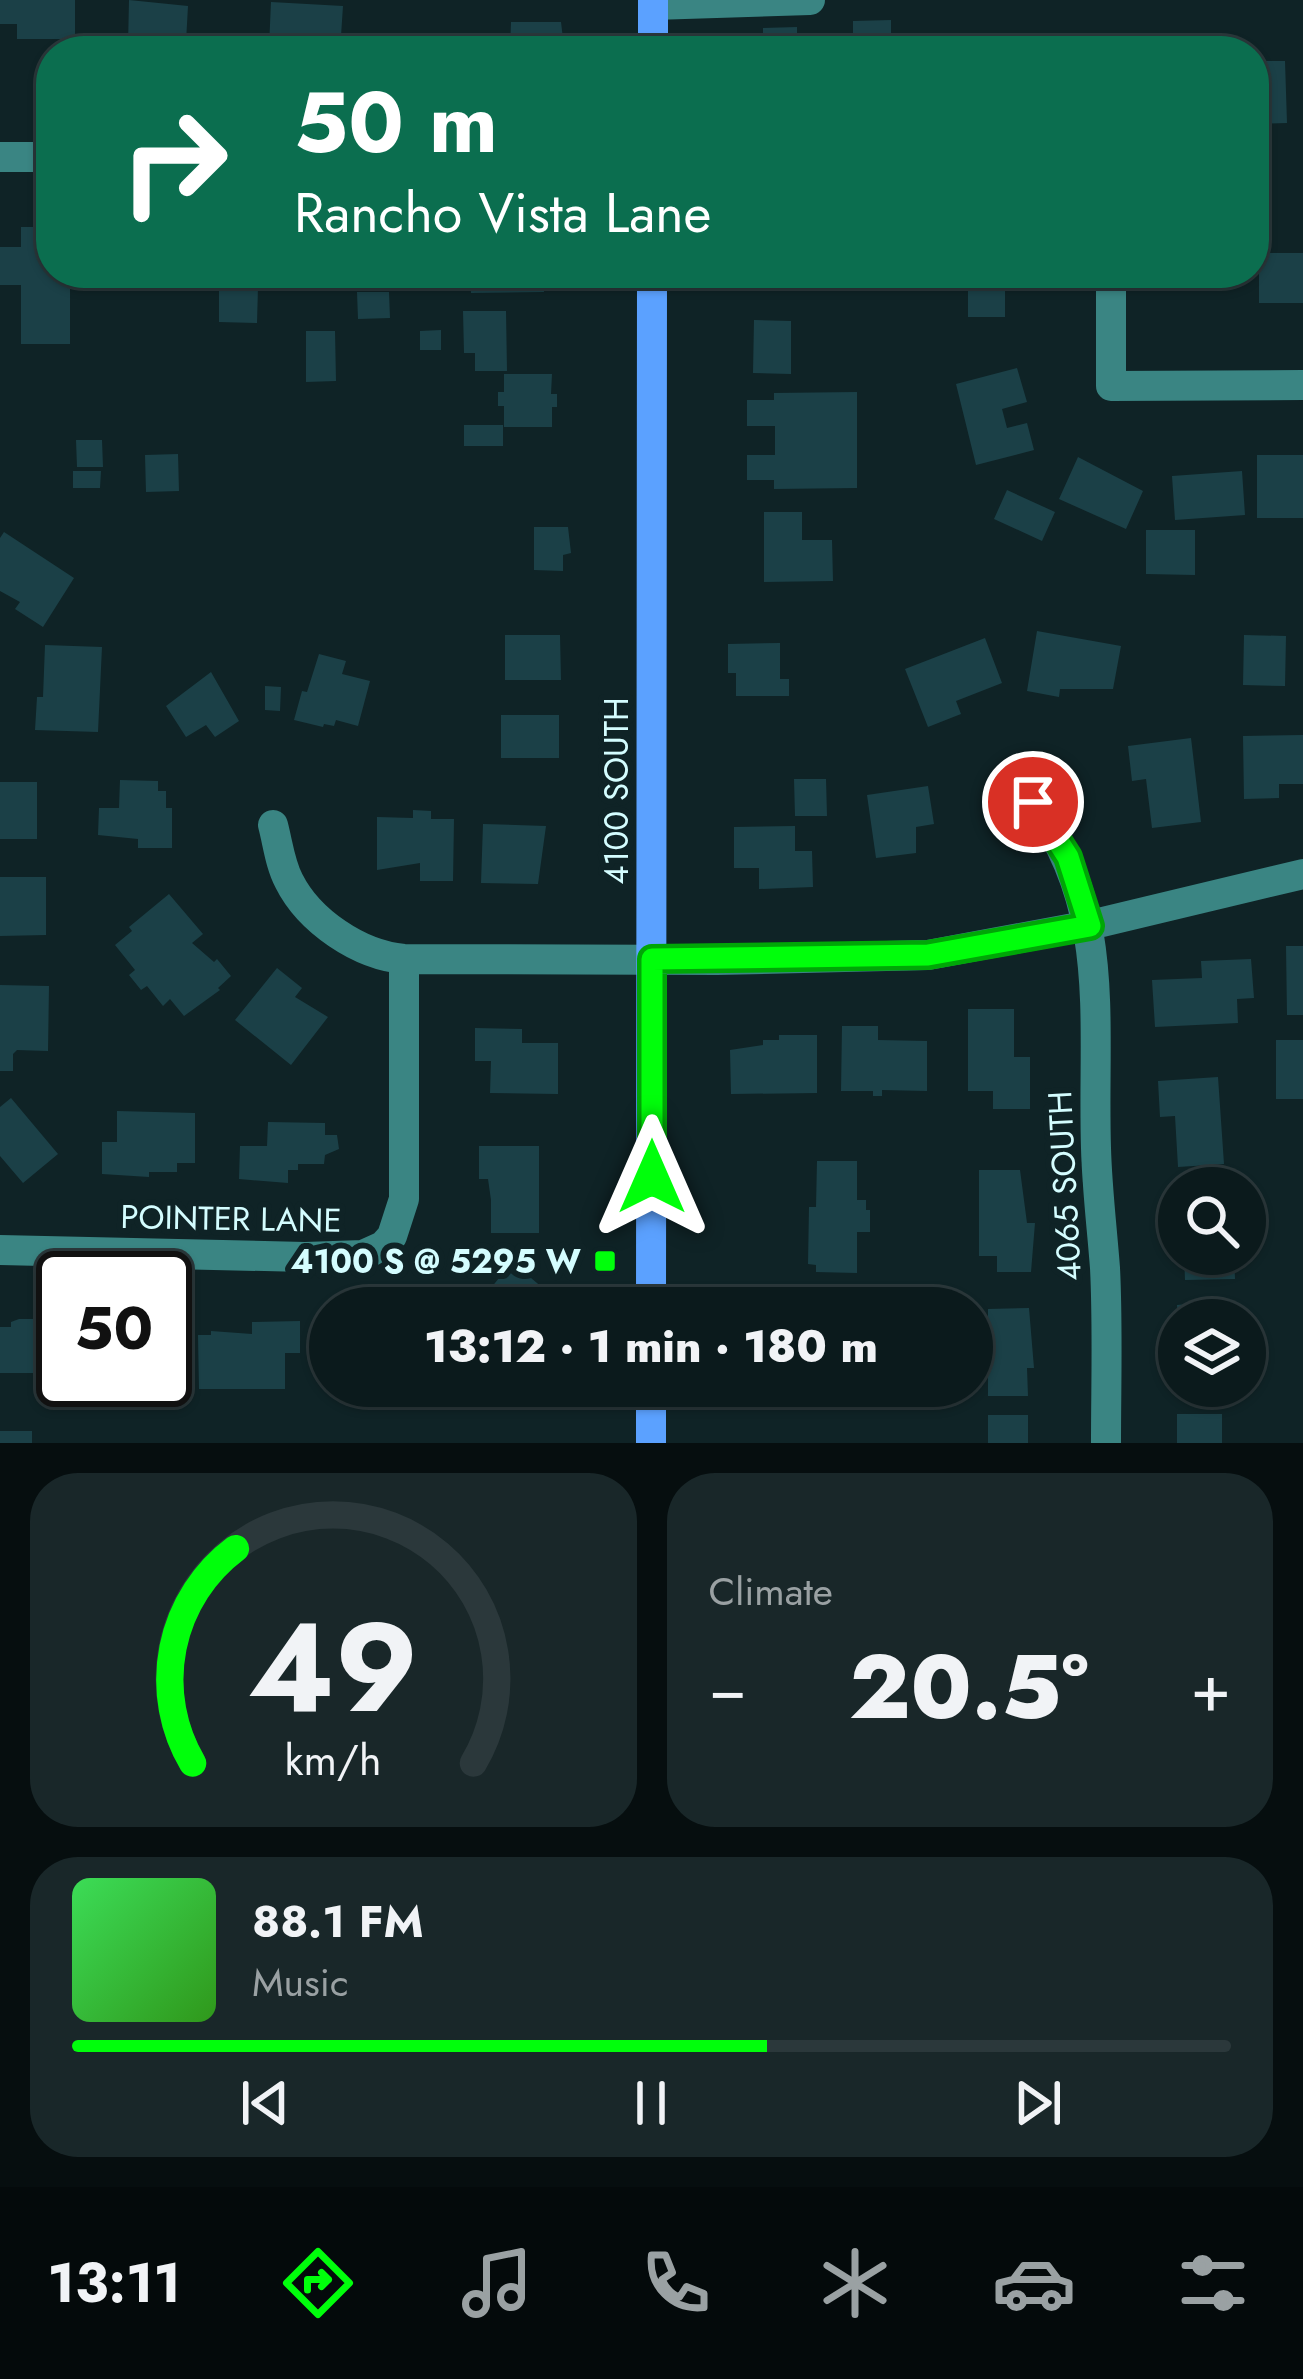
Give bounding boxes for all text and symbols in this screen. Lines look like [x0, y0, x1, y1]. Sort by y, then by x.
text: 50 m [294, 62, 498, 184]
icon: right [96, 84, 252, 240]
text: Rancho Vista Lane [294, 174, 711, 252]
street label: 4100 SOUTH [593, 697, 640, 885]
pin [982, 751, 1084, 853]
icon: arrive [1000, 769, 1066, 835]
street label: 4065 SOUTH [1036, 1090, 1093, 1282]
position arrow [589, 1114, 715, 1240]
map controls [1158, 1167, 1266, 1407]
button: search [1158, 1167, 1266, 1275]
street label: POINTER LANE [120, 1193, 342, 1244]
place label: 4100 S @ 5295 W [290, 1238, 582, 1285]
marker: 4100 S @ 5295 W [592, 1248, 618, 1274]
speed limit sign: 50 [36, 1251, 192, 1407]
button: layers [1158, 1299, 1266, 1407]
text: 13:12 · 1 min · 180 m [424, 1314, 878, 1379]
text: Climate [709, 1563, 833, 1620]
text: 49 [248, 1578, 419, 1759]
text: 20.5° [849, 1622, 1089, 1752]
text: − [709, 1640, 747, 1736]
text: + [1190, 1640, 1231, 1736]
text: km/h [285, 1729, 382, 1791]
text: 88.1 FM [252, 1889, 424, 1954]
text: Music [252, 1954, 349, 2011]
icon: previous [232, 2070, 298, 2136]
icon: pause [618, 2070, 684, 2136]
icon: next [1005, 2070, 1071, 2136]
icon: directions [276, 2241, 360, 2325]
icon: music [455, 2241, 539, 2325]
icon: phone [634, 2241, 718, 2325]
icon: climate [813, 2241, 897, 2325]
icon: car [992, 2241, 1076, 2325]
icon: filters [1171, 2241, 1255, 2325]
text: 13:11 [48, 2244, 181, 2322]

